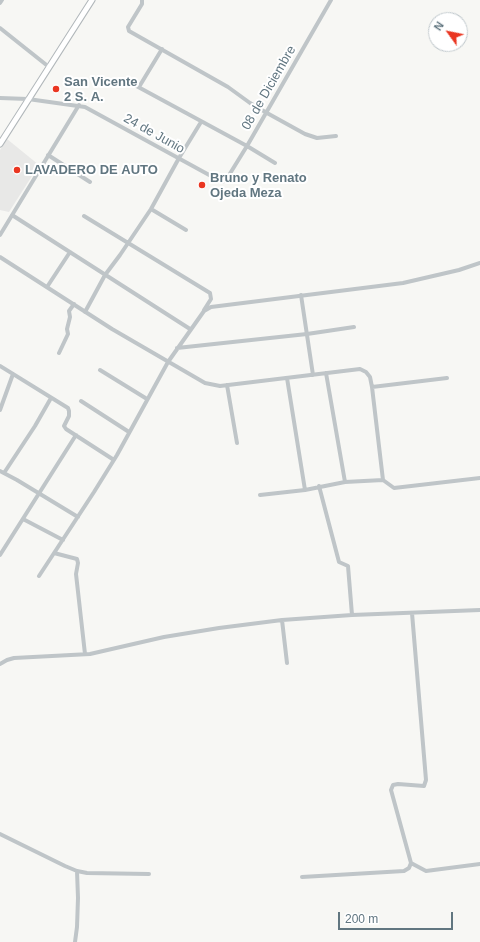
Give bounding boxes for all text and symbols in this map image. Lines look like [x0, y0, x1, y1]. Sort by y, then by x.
north arrow [428, 12, 468, 52]
text: N [432, 19, 446, 33]
street label: 08 de Diciembre [239, 43, 299, 133]
place label: San Vicente 2 S. A. [64, 74, 137, 105]
marker: San Vicente 2 S. A. [51, 84, 61, 94]
street label: 24 de Junio [121, 111, 187, 157]
place label: LAVADERO DE AUTO [25, 162, 158, 178]
marker: LAVADERO DE AUTO [12, 165, 22, 175]
place label: Bruno y Renato Ojeda Meza [210, 170, 307, 201]
marker: Bruno y Renato Ojeda Meza [197, 180, 207, 190]
scale bar [340, 904, 455, 930]
text: 200 m [345, 912, 378, 926]

